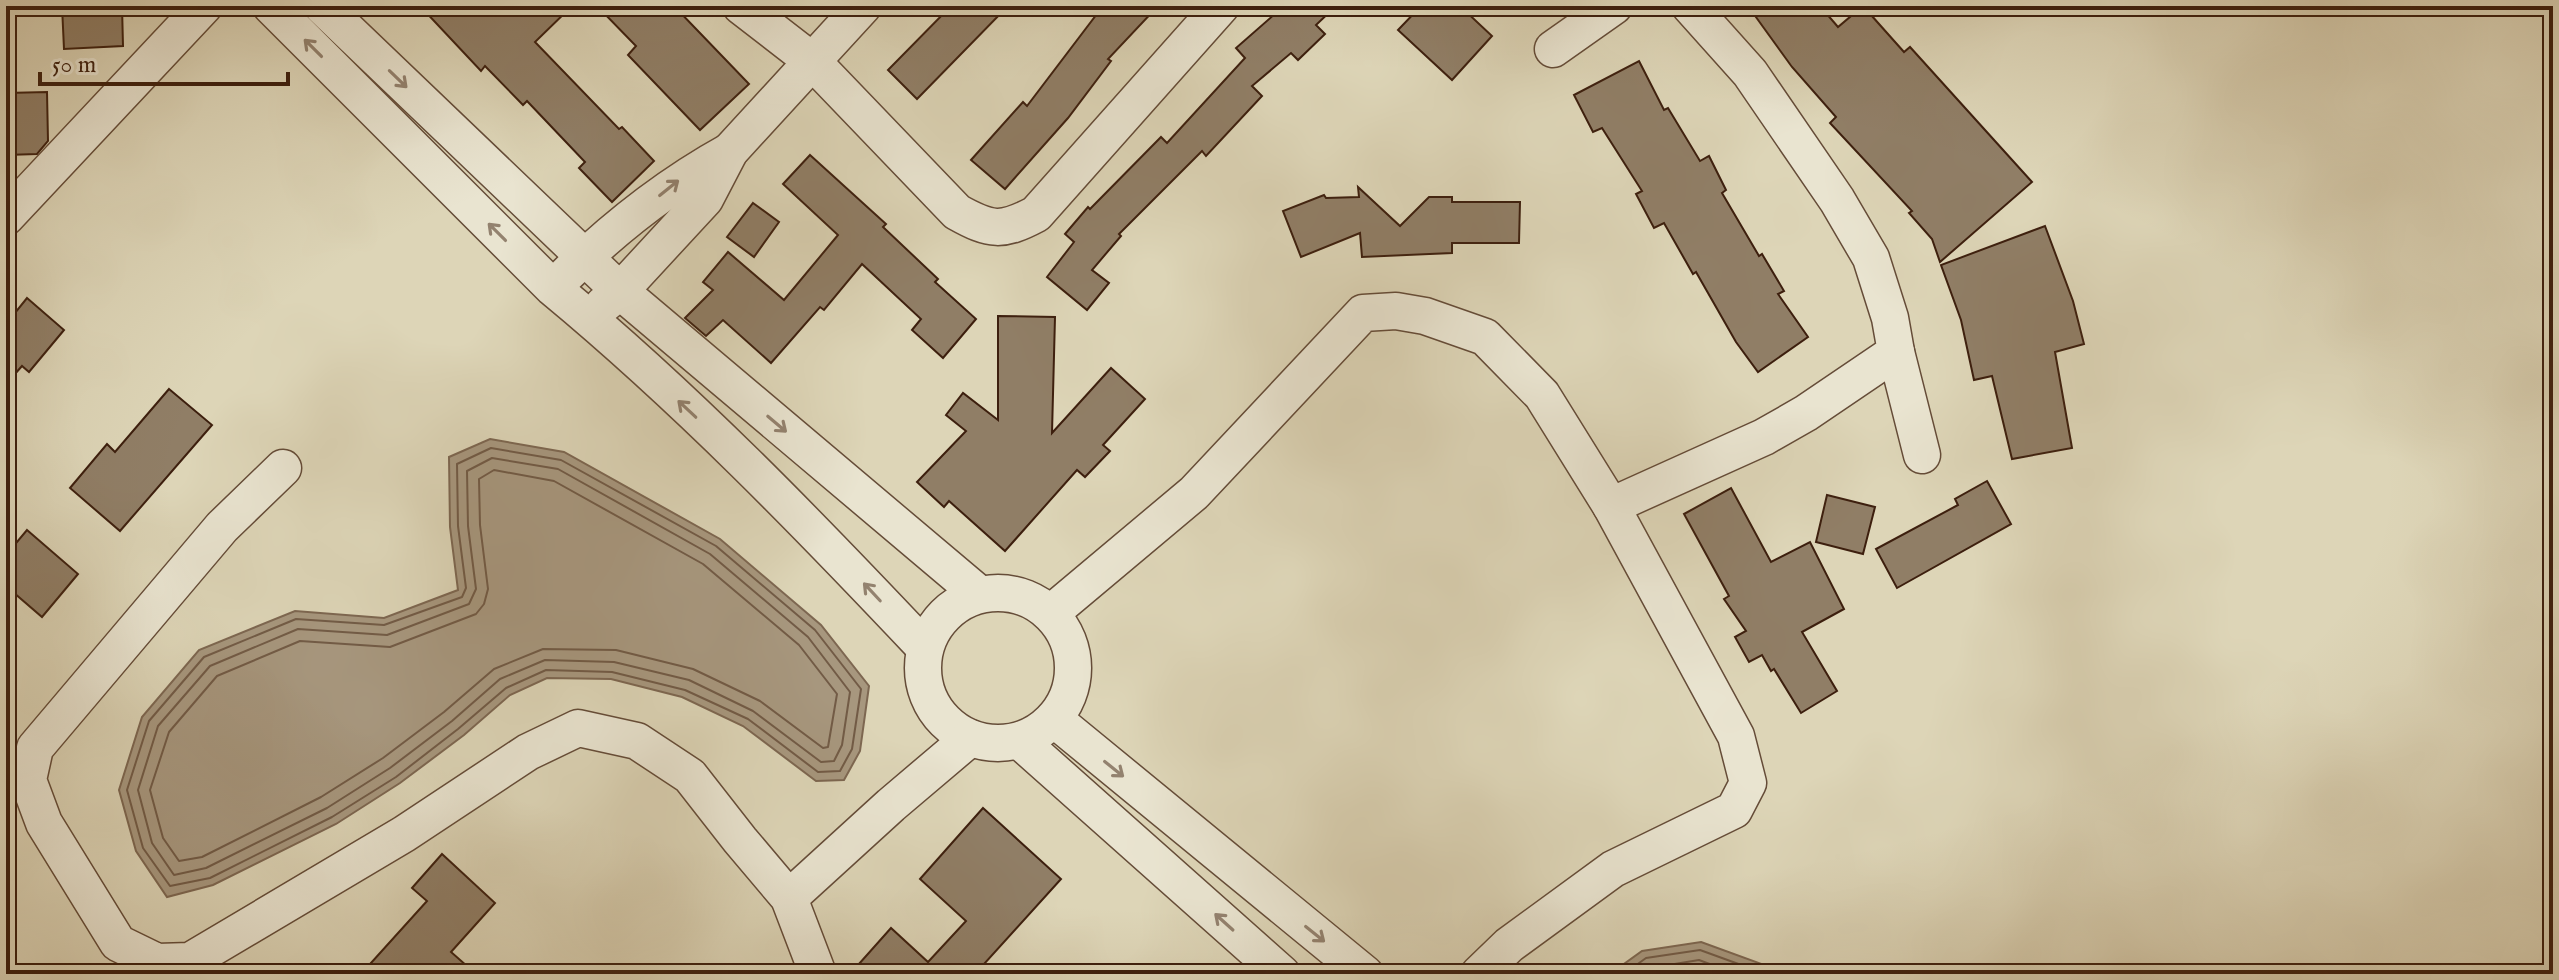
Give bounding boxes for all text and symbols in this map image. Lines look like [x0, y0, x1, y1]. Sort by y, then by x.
scale bar [40, 36, 288, 86]
one-way arrow [304, 39, 323, 58]
text: 50 m [52, 50, 96, 81]
one-way arrow [388, 70, 408, 89]
one-way arrow [658, 179, 679, 197]
one-way arrow [488, 223, 507, 242]
one-way arrow [678, 400, 697, 419]
one-way arrow [766, 415, 787, 433]
one-way arrow [862, 582, 881, 602]
one-way arrow [1103, 760, 1124, 778]
one-way arrow [1215, 913, 1235, 931]
one-way arrow [1304, 925, 1325, 942]

